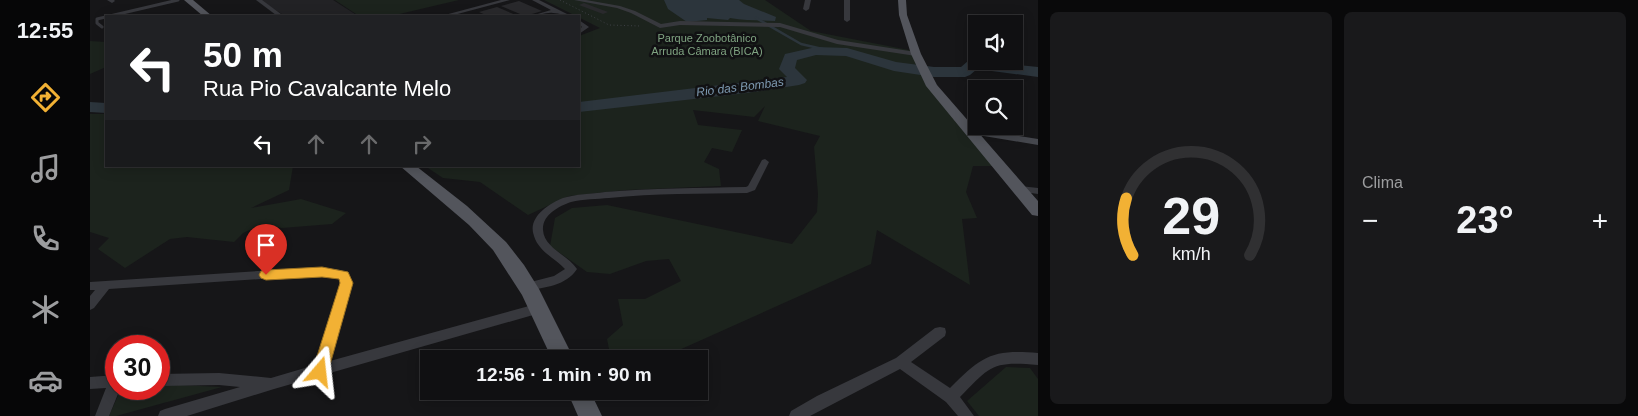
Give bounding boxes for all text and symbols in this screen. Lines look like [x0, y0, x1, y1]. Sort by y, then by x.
map controls [968, 15, 1023, 135]
button: sound [968, 15, 1023, 70]
text: 12:55 [17, 18, 73, 43]
park label: Parque Zoobotânico Arruda Câmara (BICA) [651, 32, 763, 57]
icon: left [120, 35, 185, 100]
text: 50 m [203, 35, 283, 74]
water label: Rio das Bombas [695, 75, 785, 99]
text: Rua Pio Cavalcante Melo [203, 76, 451, 101]
icon: directions [28, 80, 63, 115]
button: search [968, 80, 1023, 135]
icon: left [249, 130, 277, 158]
icon: ahead [302, 130, 330, 158]
icon: ahead [355, 130, 383, 158]
icon: right [408, 130, 436, 158]
icon: music [28, 151, 63, 186]
text: Clima [1362, 174, 1403, 191]
text: 29 [1162, 187, 1220, 245]
text: 23° [1456, 199, 1514, 241]
text: − [1362, 205, 1378, 236]
text: + [1592, 205, 1608, 236]
icon: phone [28, 221, 63, 256]
pin [245, 224, 287, 275]
icon: arrive [252, 231, 280, 259]
text: km/h [1172, 244, 1210, 264]
icon: climate [28, 292, 63, 327]
speed limit sign: 30 [105, 335, 170, 400]
position arrow [293, 345, 345, 397]
icon: car [28, 363, 63, 398]
text: 12:56 · 1 min · 90 m [476, 364, 652, 385]

